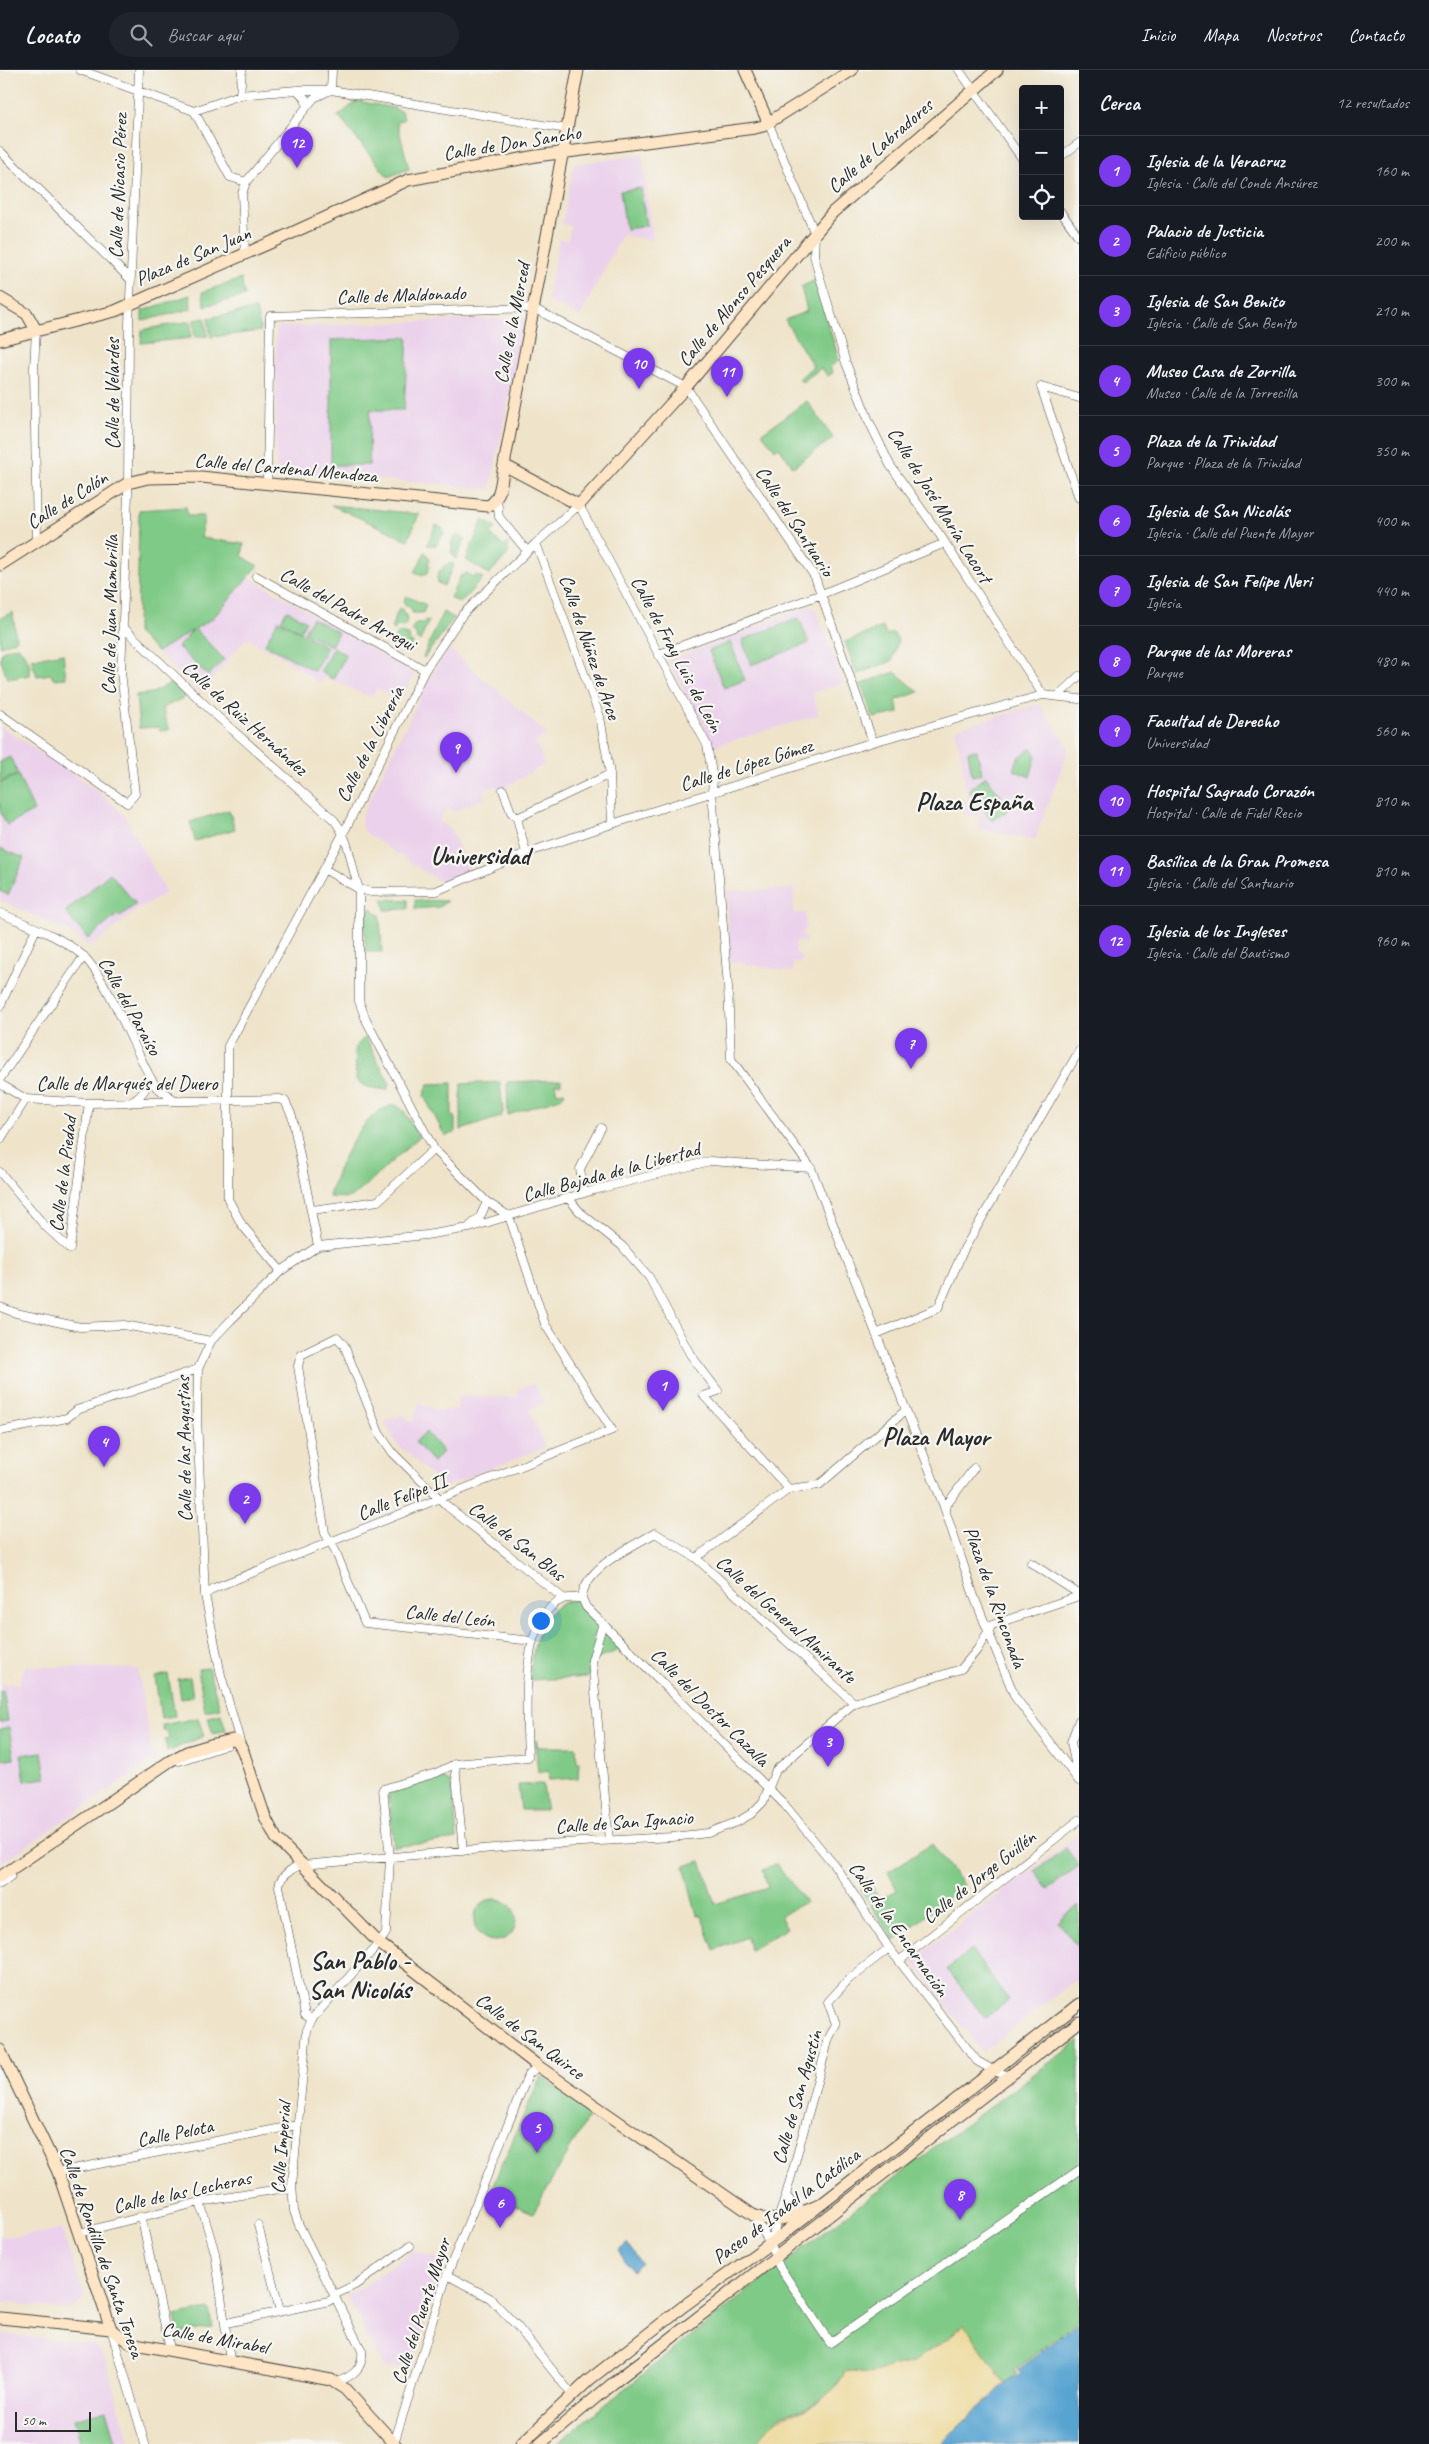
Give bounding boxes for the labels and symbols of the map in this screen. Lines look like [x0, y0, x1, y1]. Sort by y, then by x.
street label: Calle de Labradores [822, 92, 940, 199]
street label: Calle de Nicasio Pérez [103, 111, 133, 259]
street label: Calle de Don Sancho [442, 120, 583, 166]
pin: 12 [281, 127, 313, 168]
street label: Plaza de San Juan [132, 220, 255, 291]
street label: Calle de Alonso Pesquera [672, 229, 797, 372]
street label: Calle de la Merced [488, 257, 537, 385]
street label: Calle de Maldonado [336, 280, 467, 310]
street label: Calle de Velardes [100, 336, 125, 450]
pin: 10 [623, 348, 655, 389]
pin: 11 [711, 356, 743, 397]
street label: Calle de José María Lacort [882, 423, 1000, 590]
street label: Calle del Cardenal Mendoza [194, 448, 380, 489]
street label: Calle del Santuario [750, 461, 841, 582]
street label: Calle de Colón [22, 465, 113, 535]
street label: Calle de Juan Mambrilla [96, 533, 124, 695]
street label: Calle del Padre Arregui [276, 561, 422, 658]
street label: Calle de Núñez de Arce [554, 571, 627, 724]
street label: Calle de Fray Luis de León [625, 572, 729, 737]
street label: Calle de Ruiz Hernández [177, 655, 314, 782]
street label: Calle de la Librería [330, 681, 410, 806]
pin: 9 [440, 732, 472, 773]
street label: Calle de López Gómez [677, 733, 817, 797]
district label: Plaza España [916, 786, 1034, 818]
district label: Universidad [431, 840, 533, 872]
street label: Calle del Paraíso [93, 952, 168, 1061]
pin: 7 [895, 1028, 927, 1069]
street label: Calle de Marqués del Duero [36, 1071, 219, 1096]
street label: Calle de la Piedad [43, 1112, 83, 1233]
street label: Calle Bajada de la Libertad [520, 1136, 705, 1208]
pin: 1 [647, 1370, 679, 1411]
street label: Calle de las Angustias [170, 1374, 198, 1522]
district label: Plaza Mayor [882, 1421, 992, 1453]
pin: 4 [88, 1426, 120, 1467]
street label: Calle Felipe II [353, 1466, 454, 1526]
pin: 2 [229, 1483, 261, 1524]
street label: Calle de San Blas [464, 1495, 572, 1588]
street label: Plaza de la Rinconada [958, 1523, 1033, 1673]
street label: Calle del General Almirante [711, 1550, 862, 1689]
street label: Calle del León [404, 1599, 497, 1633]
your location [528, 1608, 554, 1634]
street label: Calle del Doctor Cazalla [645, 1642, 776, 1773]
pin: 3 [812, 1726, 844, 1767]
street label: Calle de San Ignacio [554, 1805, 694, 1839]
street label: Calle de Jorge Guillén [917, 1824, 1042, 1929]
street label: Calle de la Encarnación [843, 1857, 955, 2002]
district label: San Pablo - San Nicolás [309, 1945, 413, 2006]
street label: Calle de San Quirce [471, 1987, 591, 2086]
street label: Calle de San Agustín [766, 2026, 828, 2167]
street label: Calle Imperial [265, 2098, 297, 2195]
pin: 5 [521, 2112, 553, 2153]
street label: Calle Pelota [135, 2113, 217, 2153]
street label: Paseo de Isabel la Católica [707, 2141, 866, 2270]
street label: Calle de Rondilla de Santa Teresa [54, 2143, 151, 2363]
street label: Calle de las Lecheras [111, 2165, 255, 2219]
pin: 8 [944, 2179, 976, 2220]
pin: 6 [484, 2187, 516, 2228]
street label: Calle del Puente Mayor [386, 2233, 457, 2387]
street label: Calle de Mirabel [160, 2316, 274, 2360]
scale bar [15, 2409, 91, 2432]

